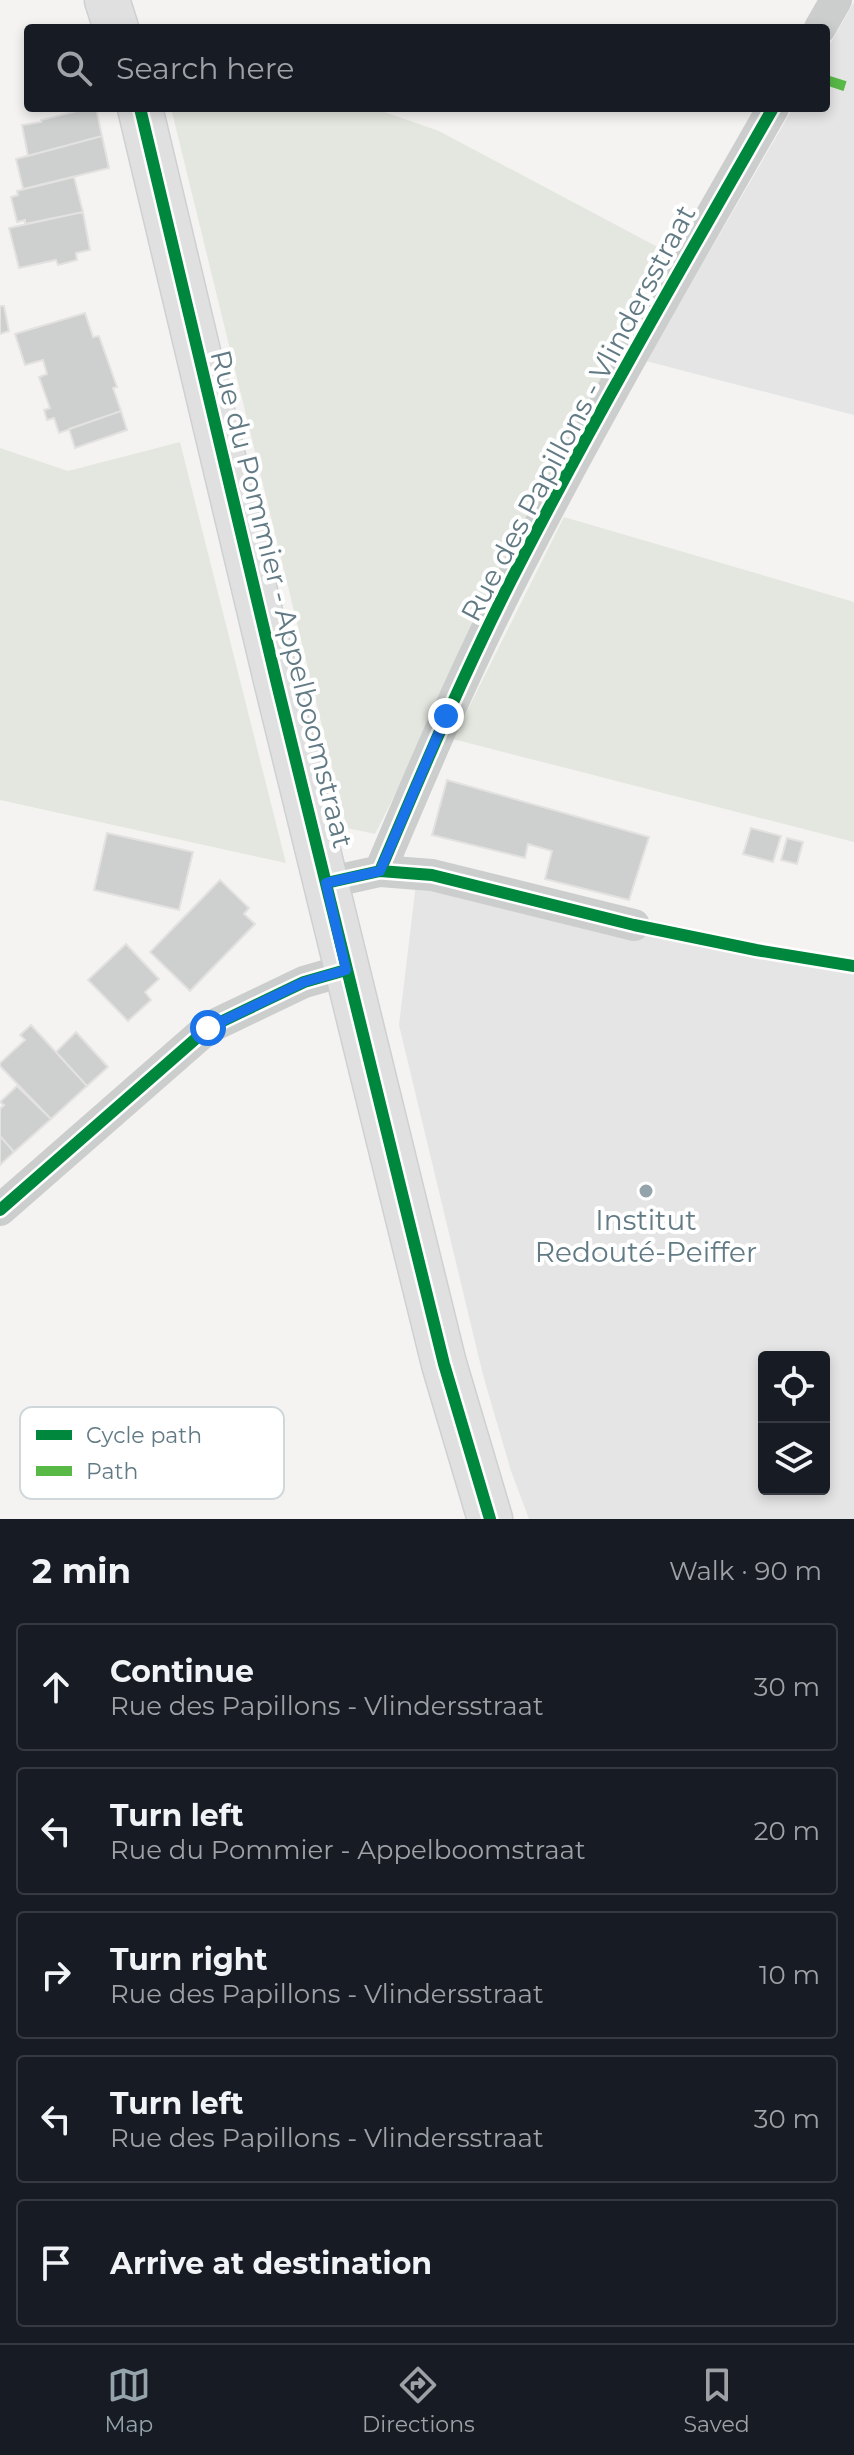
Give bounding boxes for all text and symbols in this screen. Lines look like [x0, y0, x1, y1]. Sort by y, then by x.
search box [24, 24, 830, 112]
icon: search [52, 46, 96, 90]
text: Search here [116, 50, 294, 87]
street label: Rue des Papillons - Vlindersstraat [453, 199, 703, 627]
street label: Rue du Pommier - Appelboomstraat [204, 346, 360, 852]
route end [428, 698, 464, 734]
route start [190, 1010, 226, 1046]
marker: Institut Redouté-Peiffer [637, 1182, 655, 1200]
place label: Institut Redouté-Peiffer [535, 1203, 757, 1269]
map controls [758, 1351, 830, 1495]
button: locate [758, 1351, 830, 1423]
legend [20, 1407, 284, 1499]
text: Cycle path [86, 1422, 202, 1449]
button: layers [758, 1423, 830, 1495]
text: Path [86, 1458, 138, 1485]
text: 2 min [32, 1550, 131, 1592]
text: Walk · 90 m [669, 1555, 822, 1587]
text: Continue [110, 1653, 254, 1690]
icon: ahead [34, 1665, 78, 1709]
text: 30 m [754, 1671, 820, 1703]
text: Rue des Papillons - Vlindersstraat [110, 1690, 543, 1722]
text: Turn left [110, 1797, 243, 1834]
icon: left [34, 1809, 78, 1853]
text: 20 m [754, 1815, 820, 1847]
text: Rue du Pommier - Appelboomstraat [110, 1834, 585, 1866]
text: Turn right [110, 1941, 267, 1978]
icon: right [34, 1953, 78, 1997]
text: 10 m [759, 1959, 820, 1991]
text: Rue des Papillons - Vlindersstraat [110, 1978, 543, 2010]
text: Turn left [110, 2085, 243, 2122]
icon: left [34, 2097, 78, 2141]
text: 30 m [754, 2103, 820, 2135]
text: Rue des Papillons - Vlindersstraat [110, 2122, 543, 2154]
icon: arrive [34, 2241, 78, 2285]
text: Arrive at destination [110, 2245, 432, 2282]
tab: Map [104, 2363, 153, 2438]
tab: Directions [362, 2363, 475, 2438]
tab: Saved [684, 2363, 750, 2438]

